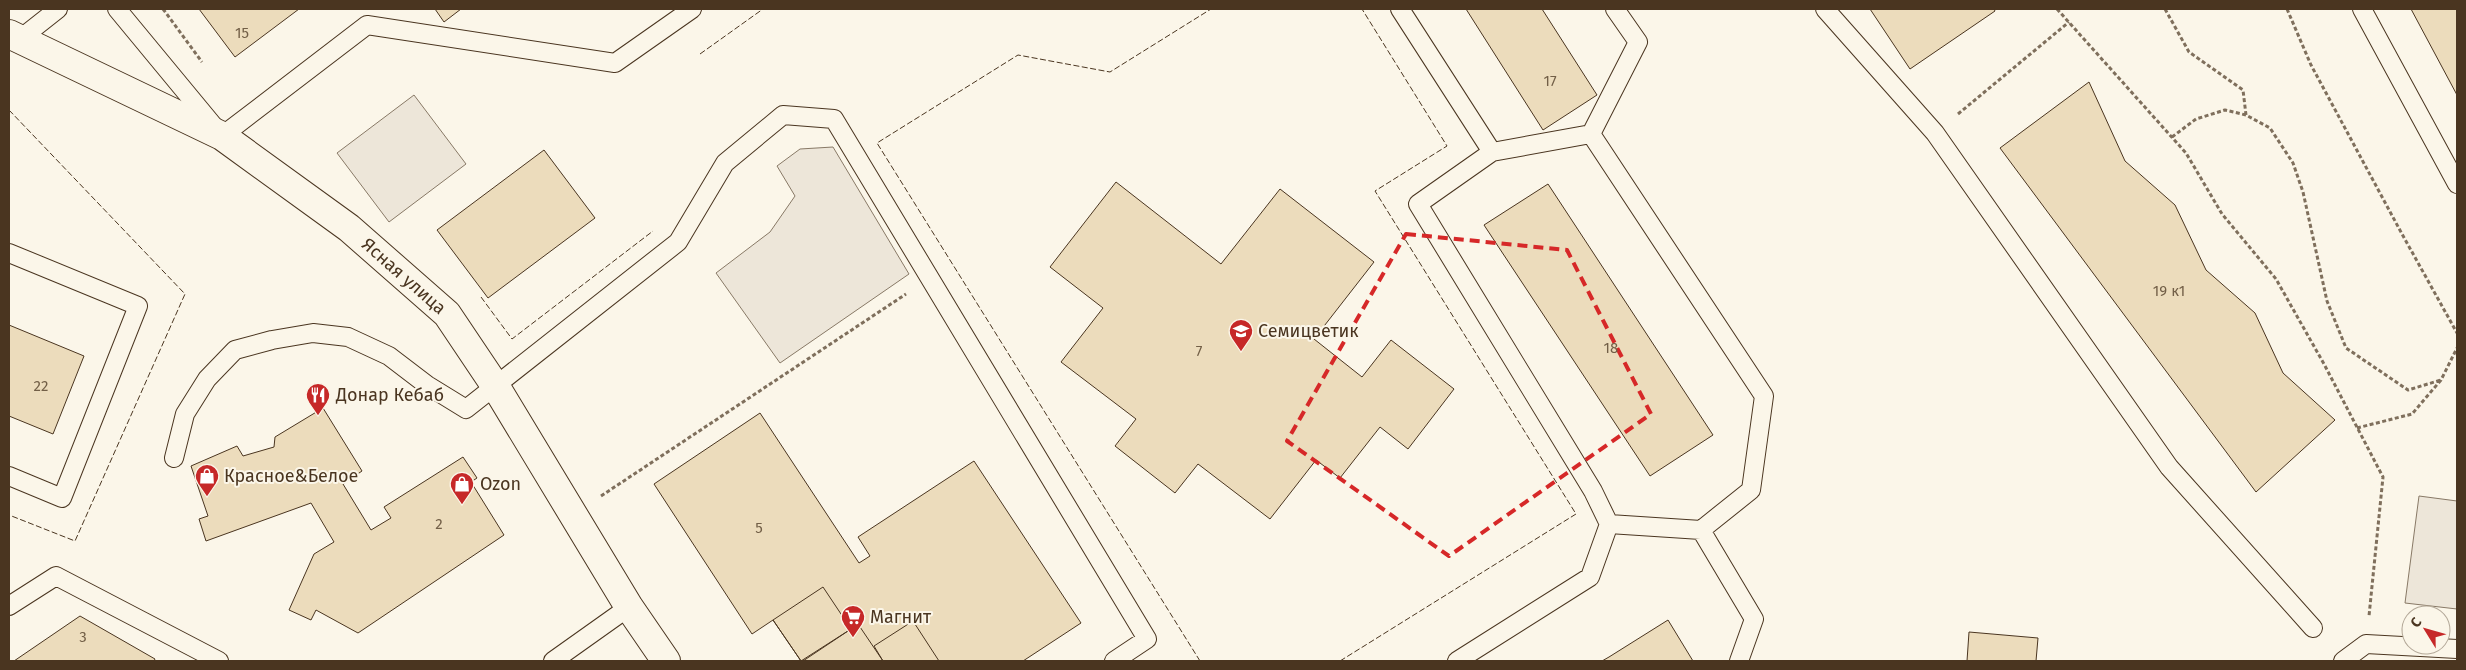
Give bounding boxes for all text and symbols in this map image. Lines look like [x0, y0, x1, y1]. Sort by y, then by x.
house number: 15 [235, 24, 249, 42]
house number: 17 [1543, 72, 1557, 90]
street label: Ясная улица [357, 233, 451, 319]
house number: 19 к1 [2153, 282, 2185, 300]
school or university icon: Семицветик [1228, 318, 1254, 352]
place label: Семицветик [1258, 320, 1359, 342]
house number: 18 [1604, 339, 1618, 357]
house number: 7 [1196, 342, 1203, 360]
house number: 22 [34, 377, 48, 395]
restaurant icon: Донар Кебаб [305, 382, 331, 416]
place label: Донар Кебаб [335, 384, 444, 406]
shop icon: Красное&Белое [194, 463, 220, 497]
place label: Красное&Белое [224, 465, 358, 487]
shop icon: Ozon [449, 471, 475, 505]
place label: Ozon [480, 473, 521, 495]
house number: 2 [435, 515, 443, 533]
house number: 5 [755, 519, 763, 537]
supermarket icon: Магнит [840, 604, 866, 638]
north arrow [2401, 605, 2451, 655]
place label: Магнит [870, 606, 932, 628]
text: С [2407, 614, 2425, 631]
house number: 3 [79, 628, 87, 646]

